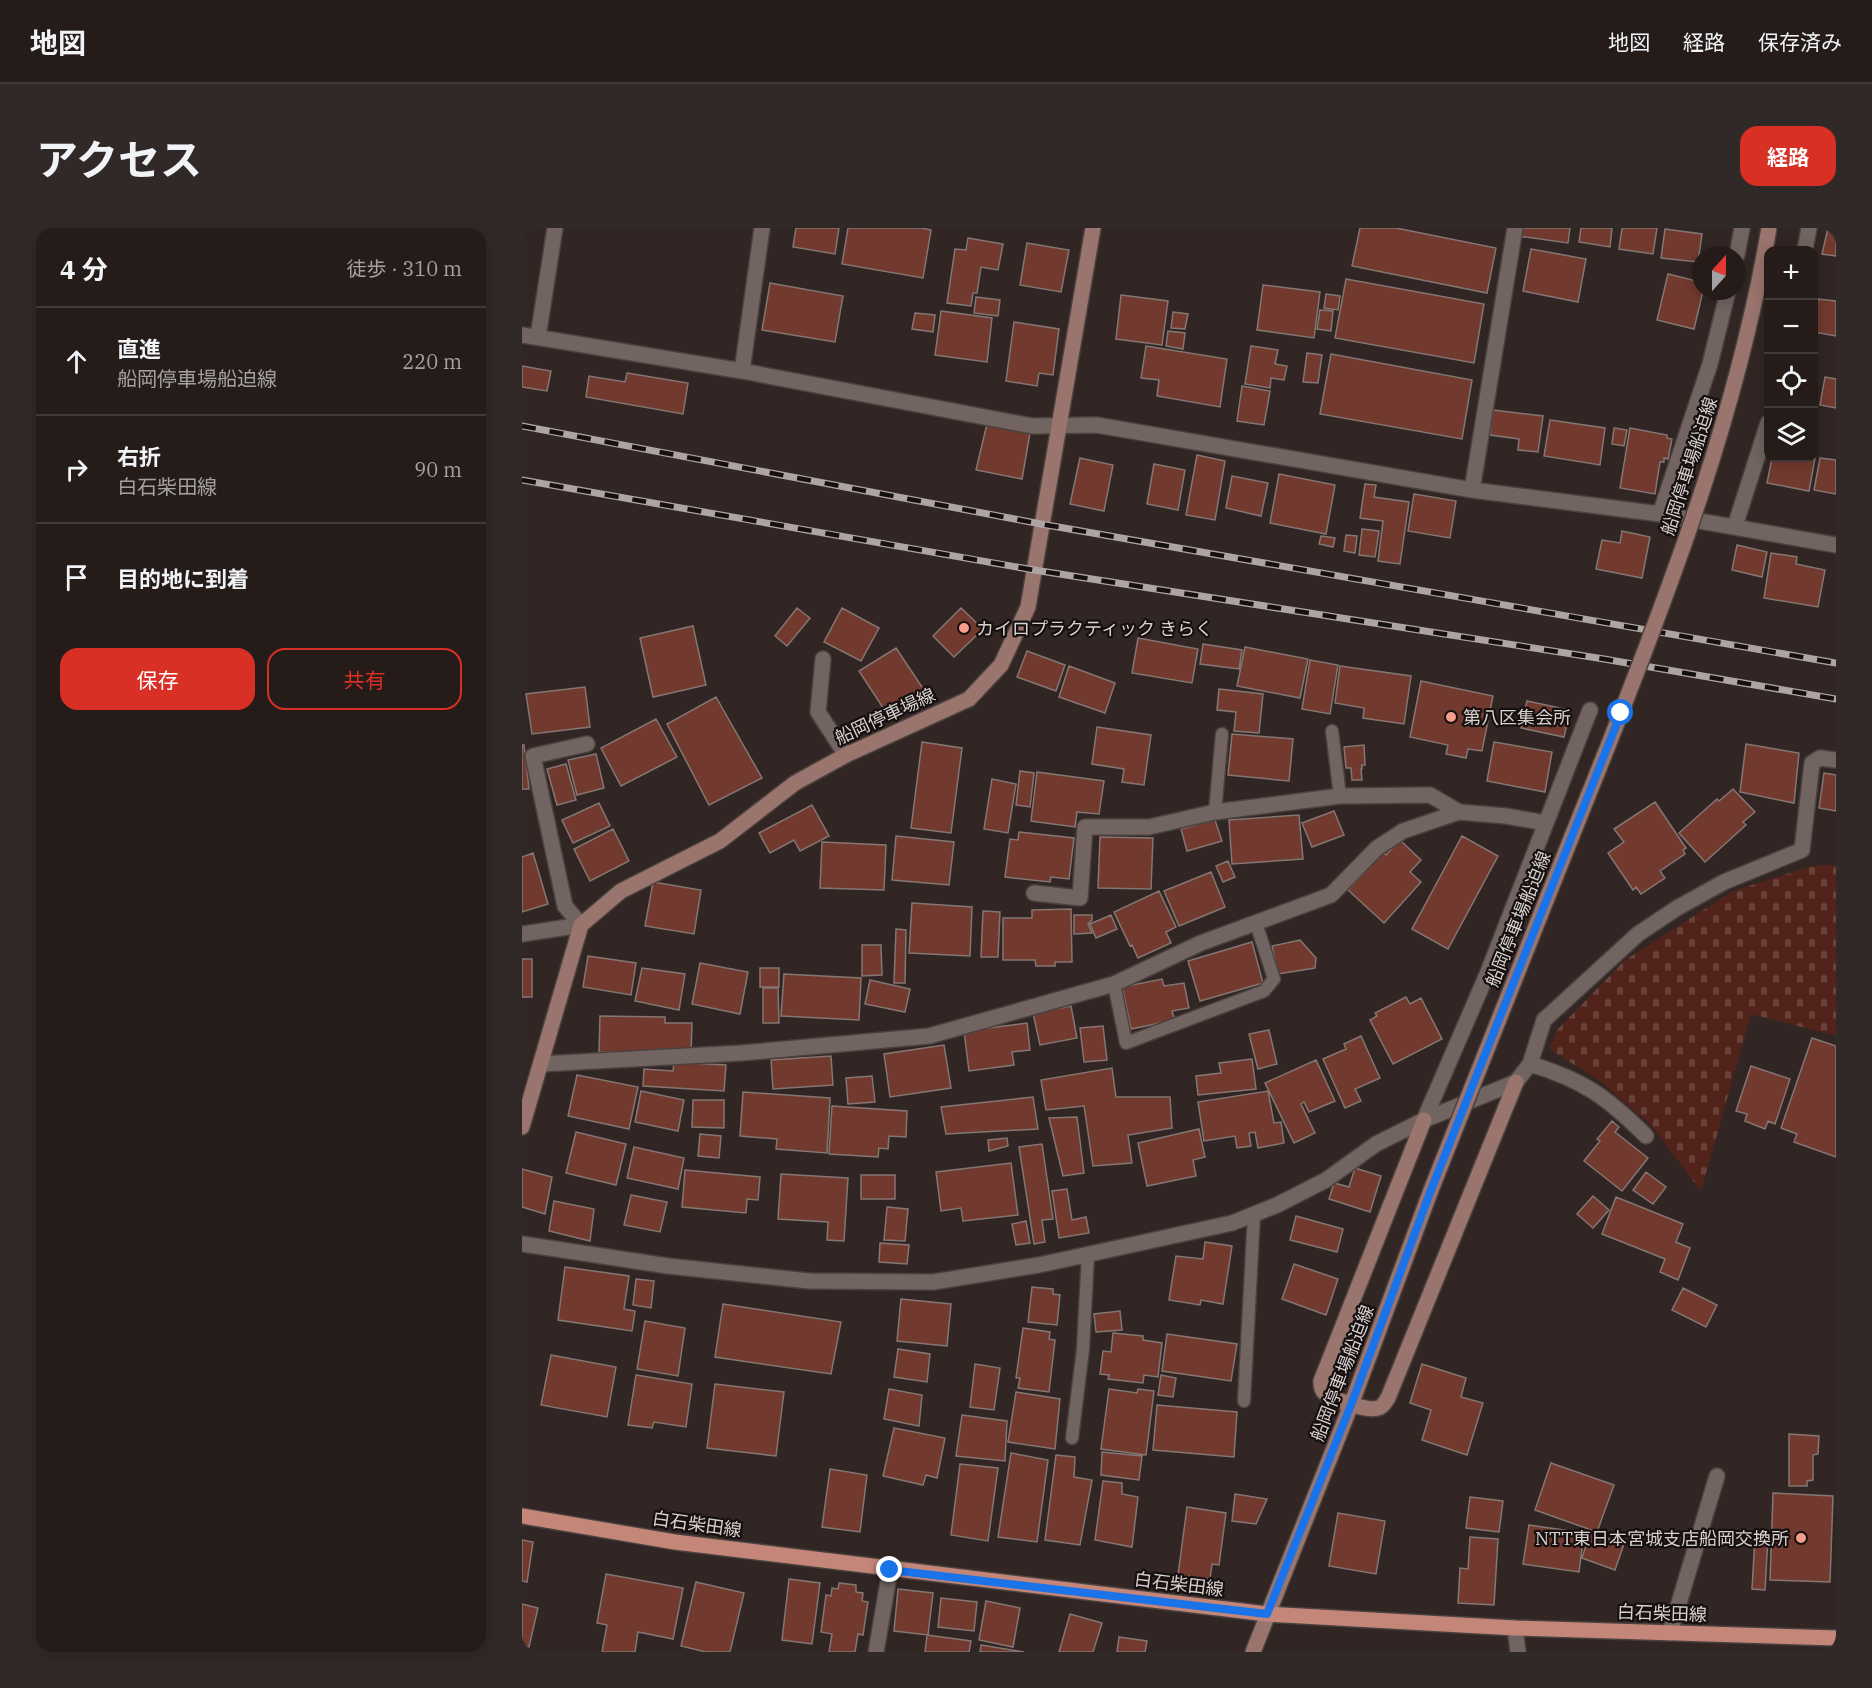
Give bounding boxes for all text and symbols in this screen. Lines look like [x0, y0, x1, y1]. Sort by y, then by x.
text: 地図 [30, 24, 86, 61]
text: 地図 [1608, 28, 1650, 56]
text: 経路 [1683, 28, 1725, 56]
text: 保存済み [1758, 28, 1842, 56]
button: 経路 [1740, 126, 1836, 186]
text: アクセス [36, 132, 202, 187]
north arrow [1692, 246, 1746, 300]
map controls [1764, 246, 1818, 462]
button: + [1764, 246, 1818, 300]
text: 4 分 [60, 252, 108, 286]
text: 徒歩 · 310 m [347, 255, 462, 282]
button: − [1764, 300, 1818, 354]
text: 直進 [117, 334, 161, 363]
icon: ahead [60, 345, 93, 378]
text: 220 m [402, 348, 462, 375]
button: locate [1764, 354, 1818, 408]
text: 船岡停車場船迫線 [117, 365, 277, 392]
street label: 船岡停車場船迫線 [1656, 394, 1722, 538]
button: layers [1764, 408, 1818, 462]
text: 右折 [117, 442, 161, 471]
icon: right [60, 453, 93, 486]
text: 90 m [414, 456, 462, 483]
text: 白石柴田線 [117, 473, 217, 500]
icon: arrive [60, 561, 93, 594]
text: 目的地に到着 [117, 564, 249, 593]
place label: カイロプラクティック きらく [976, 617, 1213, 640]
marker: カイロプラクティック きらく [957, 621, 971, 635]
button: 保存 [60, 648, 255, 710]
button: 共有 [267, 648, 462, 710]
street label: 船岡停車場線 [831, 683, 939, 749]
route start [1607, 699, 1633, 725]
place label: 第八区集会所 [1463, 706, 1571, 729]
marker: 第八区集会所 [1444, 710, 1458, 724]
street label: 船岡停車場船迫線 [1480, 848, 1556, 990]
street label: 船岡停車場船迫線 [1305, 1302, 1379, 1444]
street label: 白石柴田線 [651, 1506, 743, 1542]
place label: NTT東日本宮城支店船岡交換所 [1535, 1527, 1789, 1550]
marker: NTT東日本宮城支店船岡交換所 [1794, 1531, 1808, 1545]
route end [876, 1556, 902, 1582]
street label: 白石柴田線 [1133, 1567, 1225, 1601]
street label: 白石柴田線 [1617, 1600, 1707, 1626]

